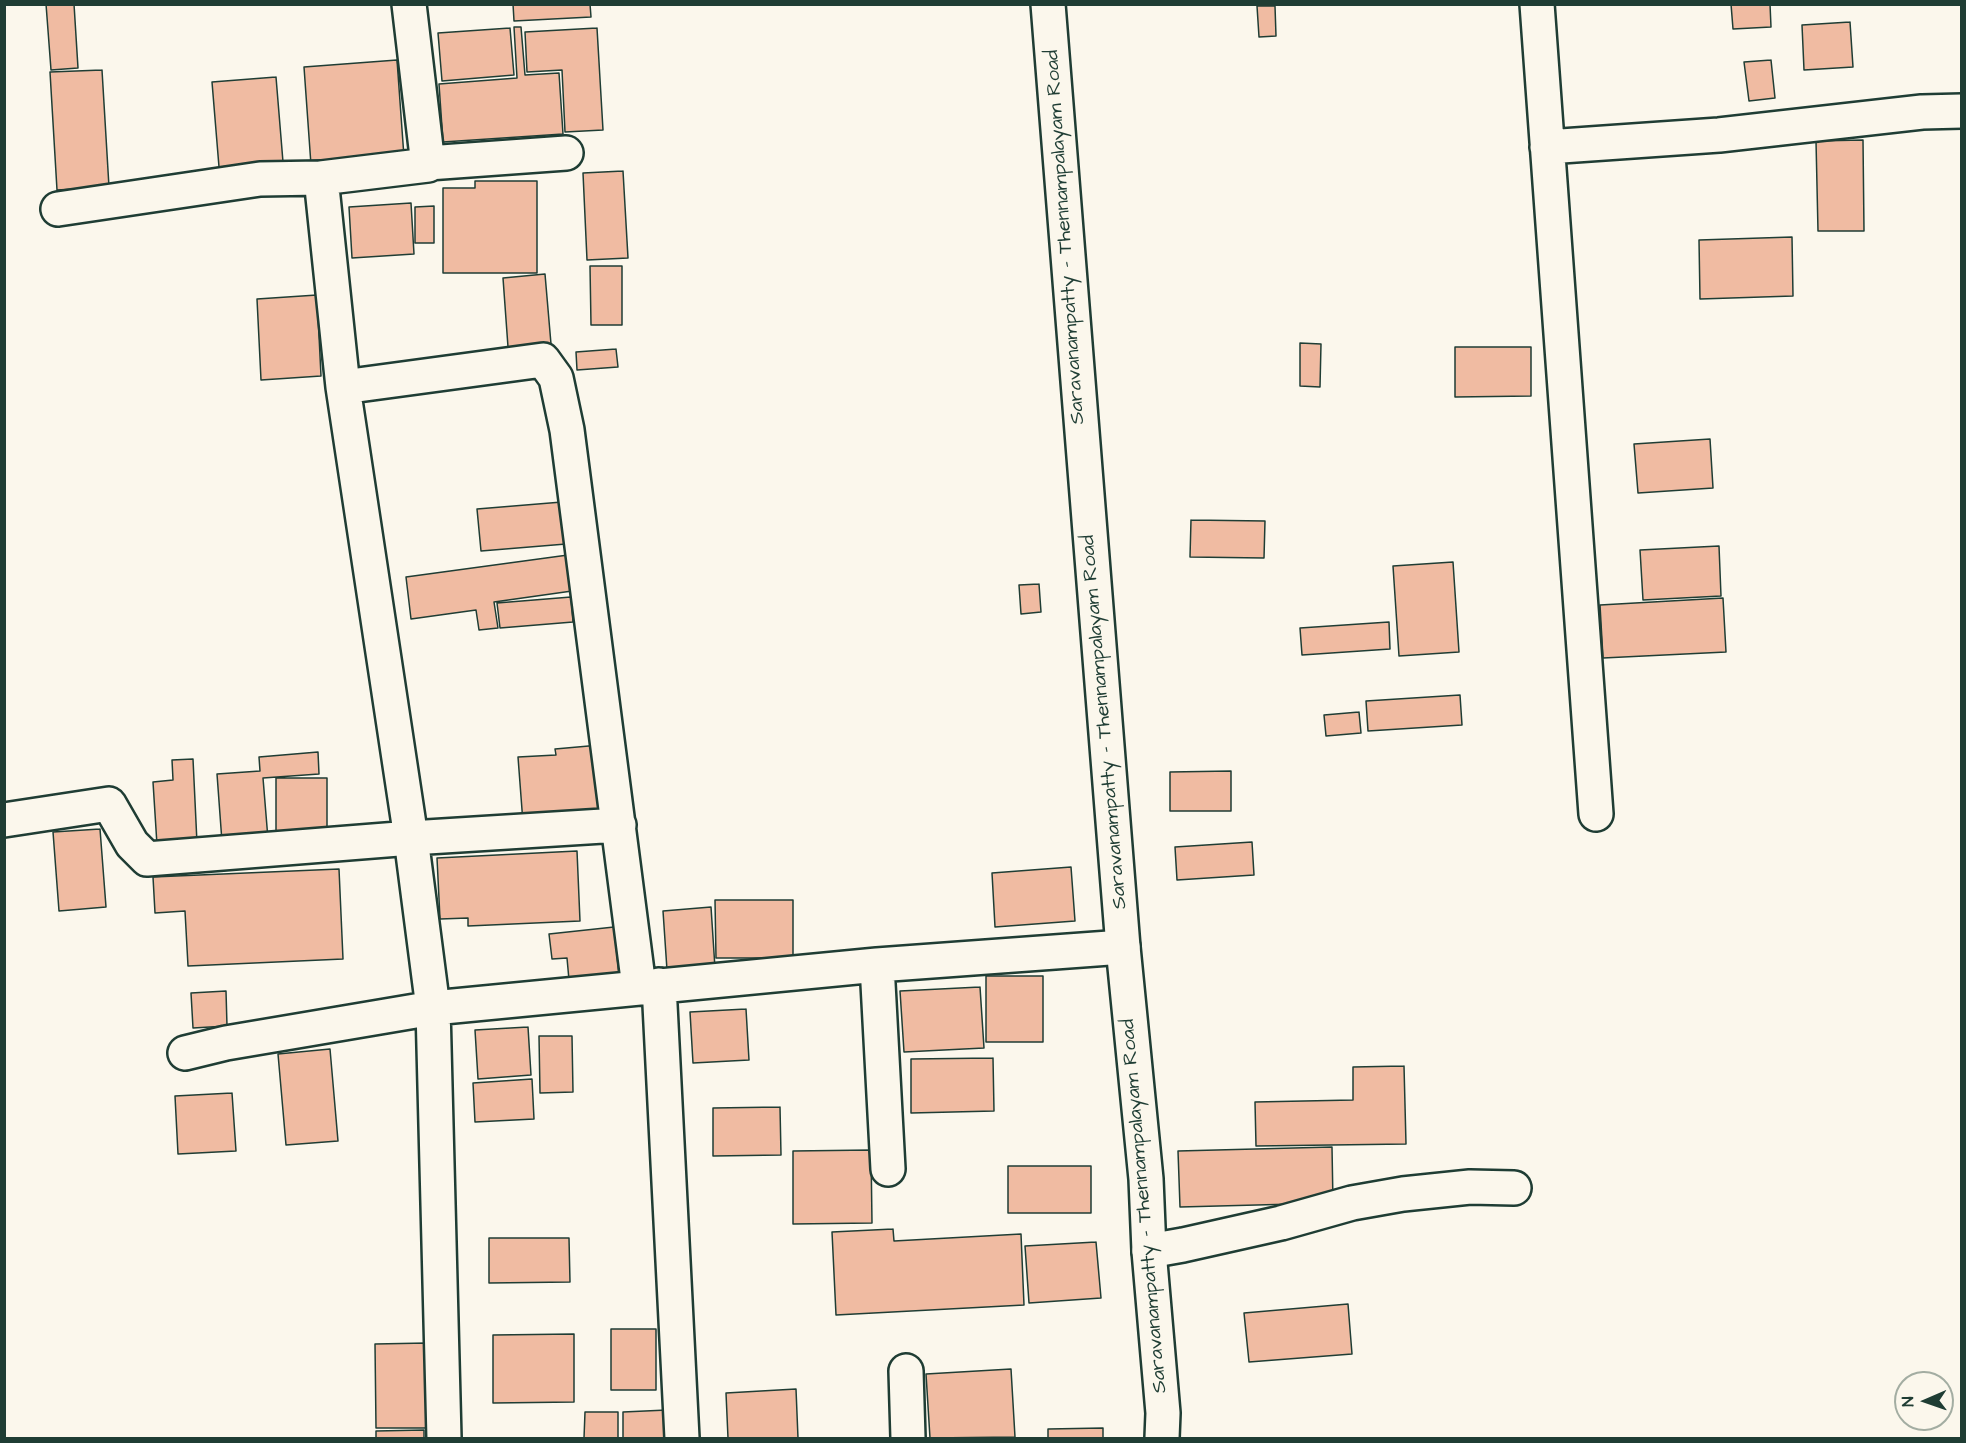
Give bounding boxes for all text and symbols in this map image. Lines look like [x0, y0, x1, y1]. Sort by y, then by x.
street label: Saravanampatty - Thennampalayam Road [1041, 49, 1091, 425]
street label: Saravanampatty - Thennampalayam Road [1077, 534, 1133, 910]
street label: Saravanampatty - Thennampalayam Road [1117, 1018, 1173, 1394]
north arrow [1894, 1371, 1954, 1431]
text: N [1897, 1396, 1919, 1407]

